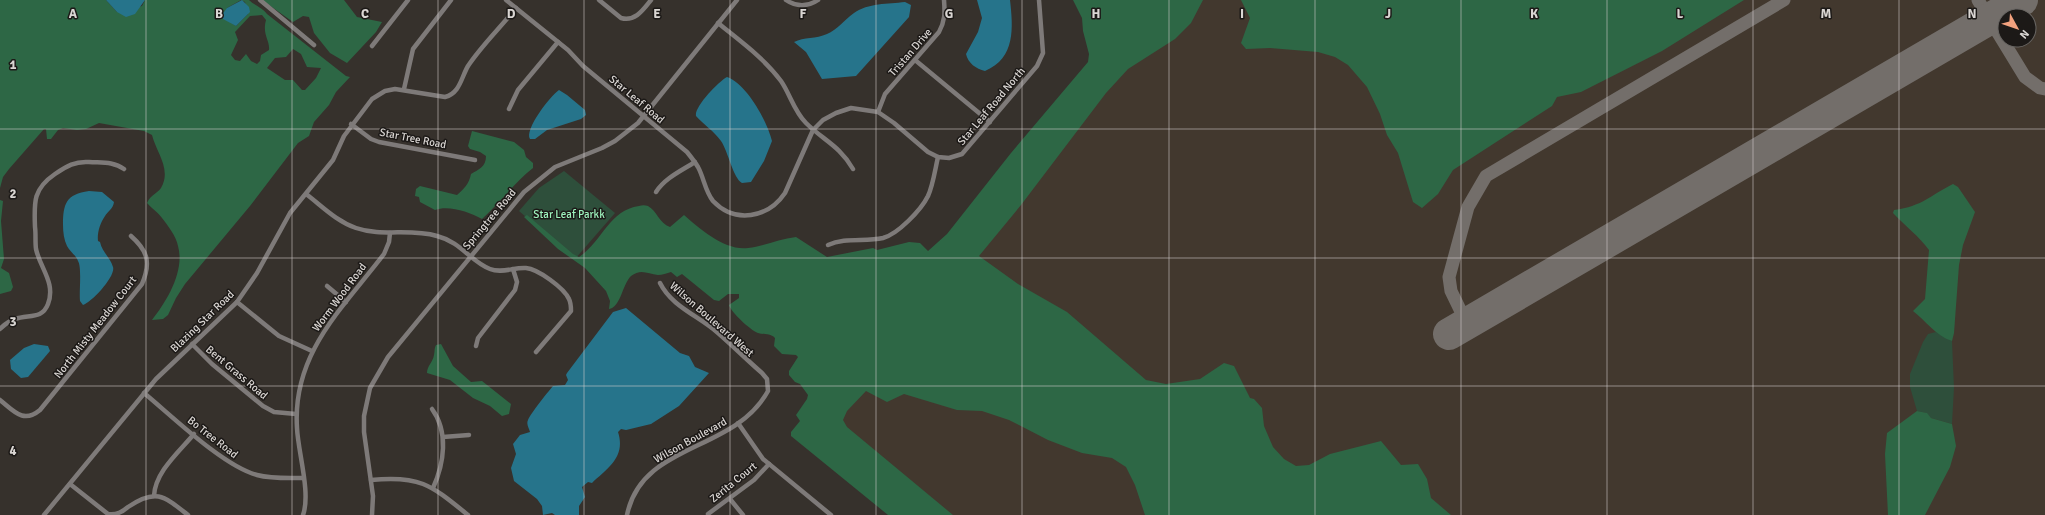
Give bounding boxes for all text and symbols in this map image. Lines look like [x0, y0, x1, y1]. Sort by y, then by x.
text: A [69, 6, 78, 22]
text: B [215, 6, 223, 22]
text: C [361, 6, 369, 22]
text: D [507, 6, 516, 22]
text: E [653, 6, 661, 22]
text: F [800, 6, 807, 22]
text: G [945, 6, 953, 22]
text: H [1092, 6, 1100, 22]
text: I [1240, 6, 1244, 22]
text: J [1385, 6, 1391, 22]
text: K [1530, 6, 1538, 22]
text: L [1677, 6, 1684, 22]
text: M [1821, 6, 1832, 22]
text: N [1967, 6, 1977, 22]
north arrow [1997, 8, 2037, 48]
street label: Tristan Drive [886, 26, 935, 79]
text: N [2017, 27, 2032, 41]
text: 1 [9, 57, 17, 73]
street label: Star Leaf Road North [955, 65, 1028, 148]
street label: Star Leaf Road [606, 72, 667, 126]
street label: Star Tree Road [378, 126, 448, 151]
text: 2 [9, 186, 17, 202]
street label: Springtree Road [460, 186, 519, 252]
park label: Star Leaf Parkk [533, 208, 605, 221]
street label: Worm Wood Road [310, 261, 369, 334]
street label: North Misty Meadow Court [51, 274, 139, 381]
street label: Wilson Boulevard West [667, 279, 757, 360]
street label: Blazing Star Road [168, 288, 237, 355]
text: 3 [9, 314, 17, 330]
street label: Bent Grass Road [203, 343, 270, 402]
street label: Bo Tree Road [185, 414, 241, 461]
street label: Wilson Boulevard [651, 415, 729, 466]
text: 4 [9, 443, 17, 459]
street label: Zerita Court [707, 459, 760, 505]

